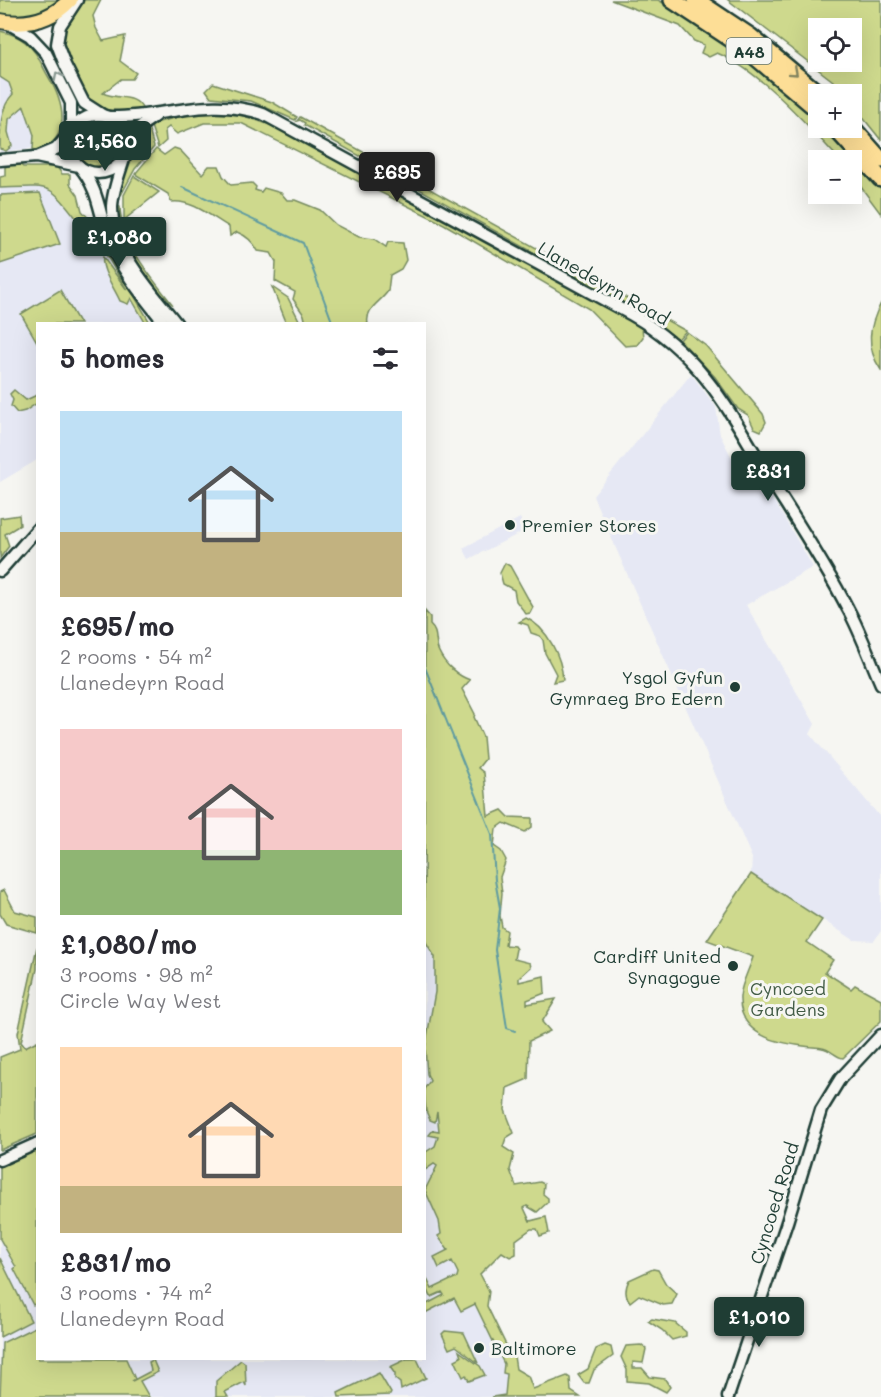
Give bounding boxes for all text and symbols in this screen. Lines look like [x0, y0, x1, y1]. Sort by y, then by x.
map controls [808, 18, 862, 204]
button: locate [808, 18, 862, 72]
road number: A48 [726, 38, 771, 64]
one-way arrow [787, 65, 797, 76]
one-way arrow [54, 72, 65, 83]
button: + [808, 84, 862, 138]
pin: £1,560 [56, 121, 154, 172]
text: £1,560 [73, 127, 137, 153]
button: − [808, 150, 862, 204]
pin: £695 [361, 152, 433, 203]
text: £695 [373, 158, 421, 184]
pin: £1,080 [70, 217, 168, 268]
text: £1,080 [86, 223, 152, 249]
street label: Llanedeyrn Road [534, 236, 674, 330]
text: 5 homes [60, 341, 165, 375]
icon: filters [369, 342, 402, 375]
icon: home [177, 450, 285, 558]
pin: £831 [732, 451, 804, 502]
text: £831 [745, 457, 791, 483]
place label: Premier Stores [522, 513, 657, 537]
marker: Premier Stores [503, 518, 517, 532]
text: £695/mo [60, 609, 174, 643]
text: 2 rooms · 54 m² [60, 643, 212, 669]
place label: Ysgol Gyfun Gymraeg Bro Edern [550, 665, 723, 710]
text: Llanedeyrn Road [60, 669, 224, 695]
marker: Ysgol Gyfun Gymraeg Bro Edern [728, 680, 742, 694]
icon: home [177, 768, 285, 876]
text: £1,080/mo [60, 927, 197, 961]
place label: Cardiff United Synagogue [593, 944, 721, 989]
marker: Cardiff United Synagogue [726, 959, 740, 973]
text: 3 rooms · 98 m² [60, 961, 213, 987]
park label: Cyncoed Gardens [750, 976, 826, 1021]
text: Circle Way West [60, 987, 221, 1013]
icon: home [177, 1086, 285, 1194]
street label: Cyncoed Road [744, 1139, 804, 1267]
text: £831/mo [60, 1245, 171, 1279]
text: 3 rooms · 74 m² [60, 1279, 212, 1305]
pin: £1,010 [710, 1297, 808, 1348]
text: £1,010 [728, 1303, 790, 1329]
text: Llanedeyrn Road [60, 1305, 224, 1331]
place label: Baltimore [491, 1336, 577, 1360]
marker: Baltimore [472, 1341, 486, 1355]

